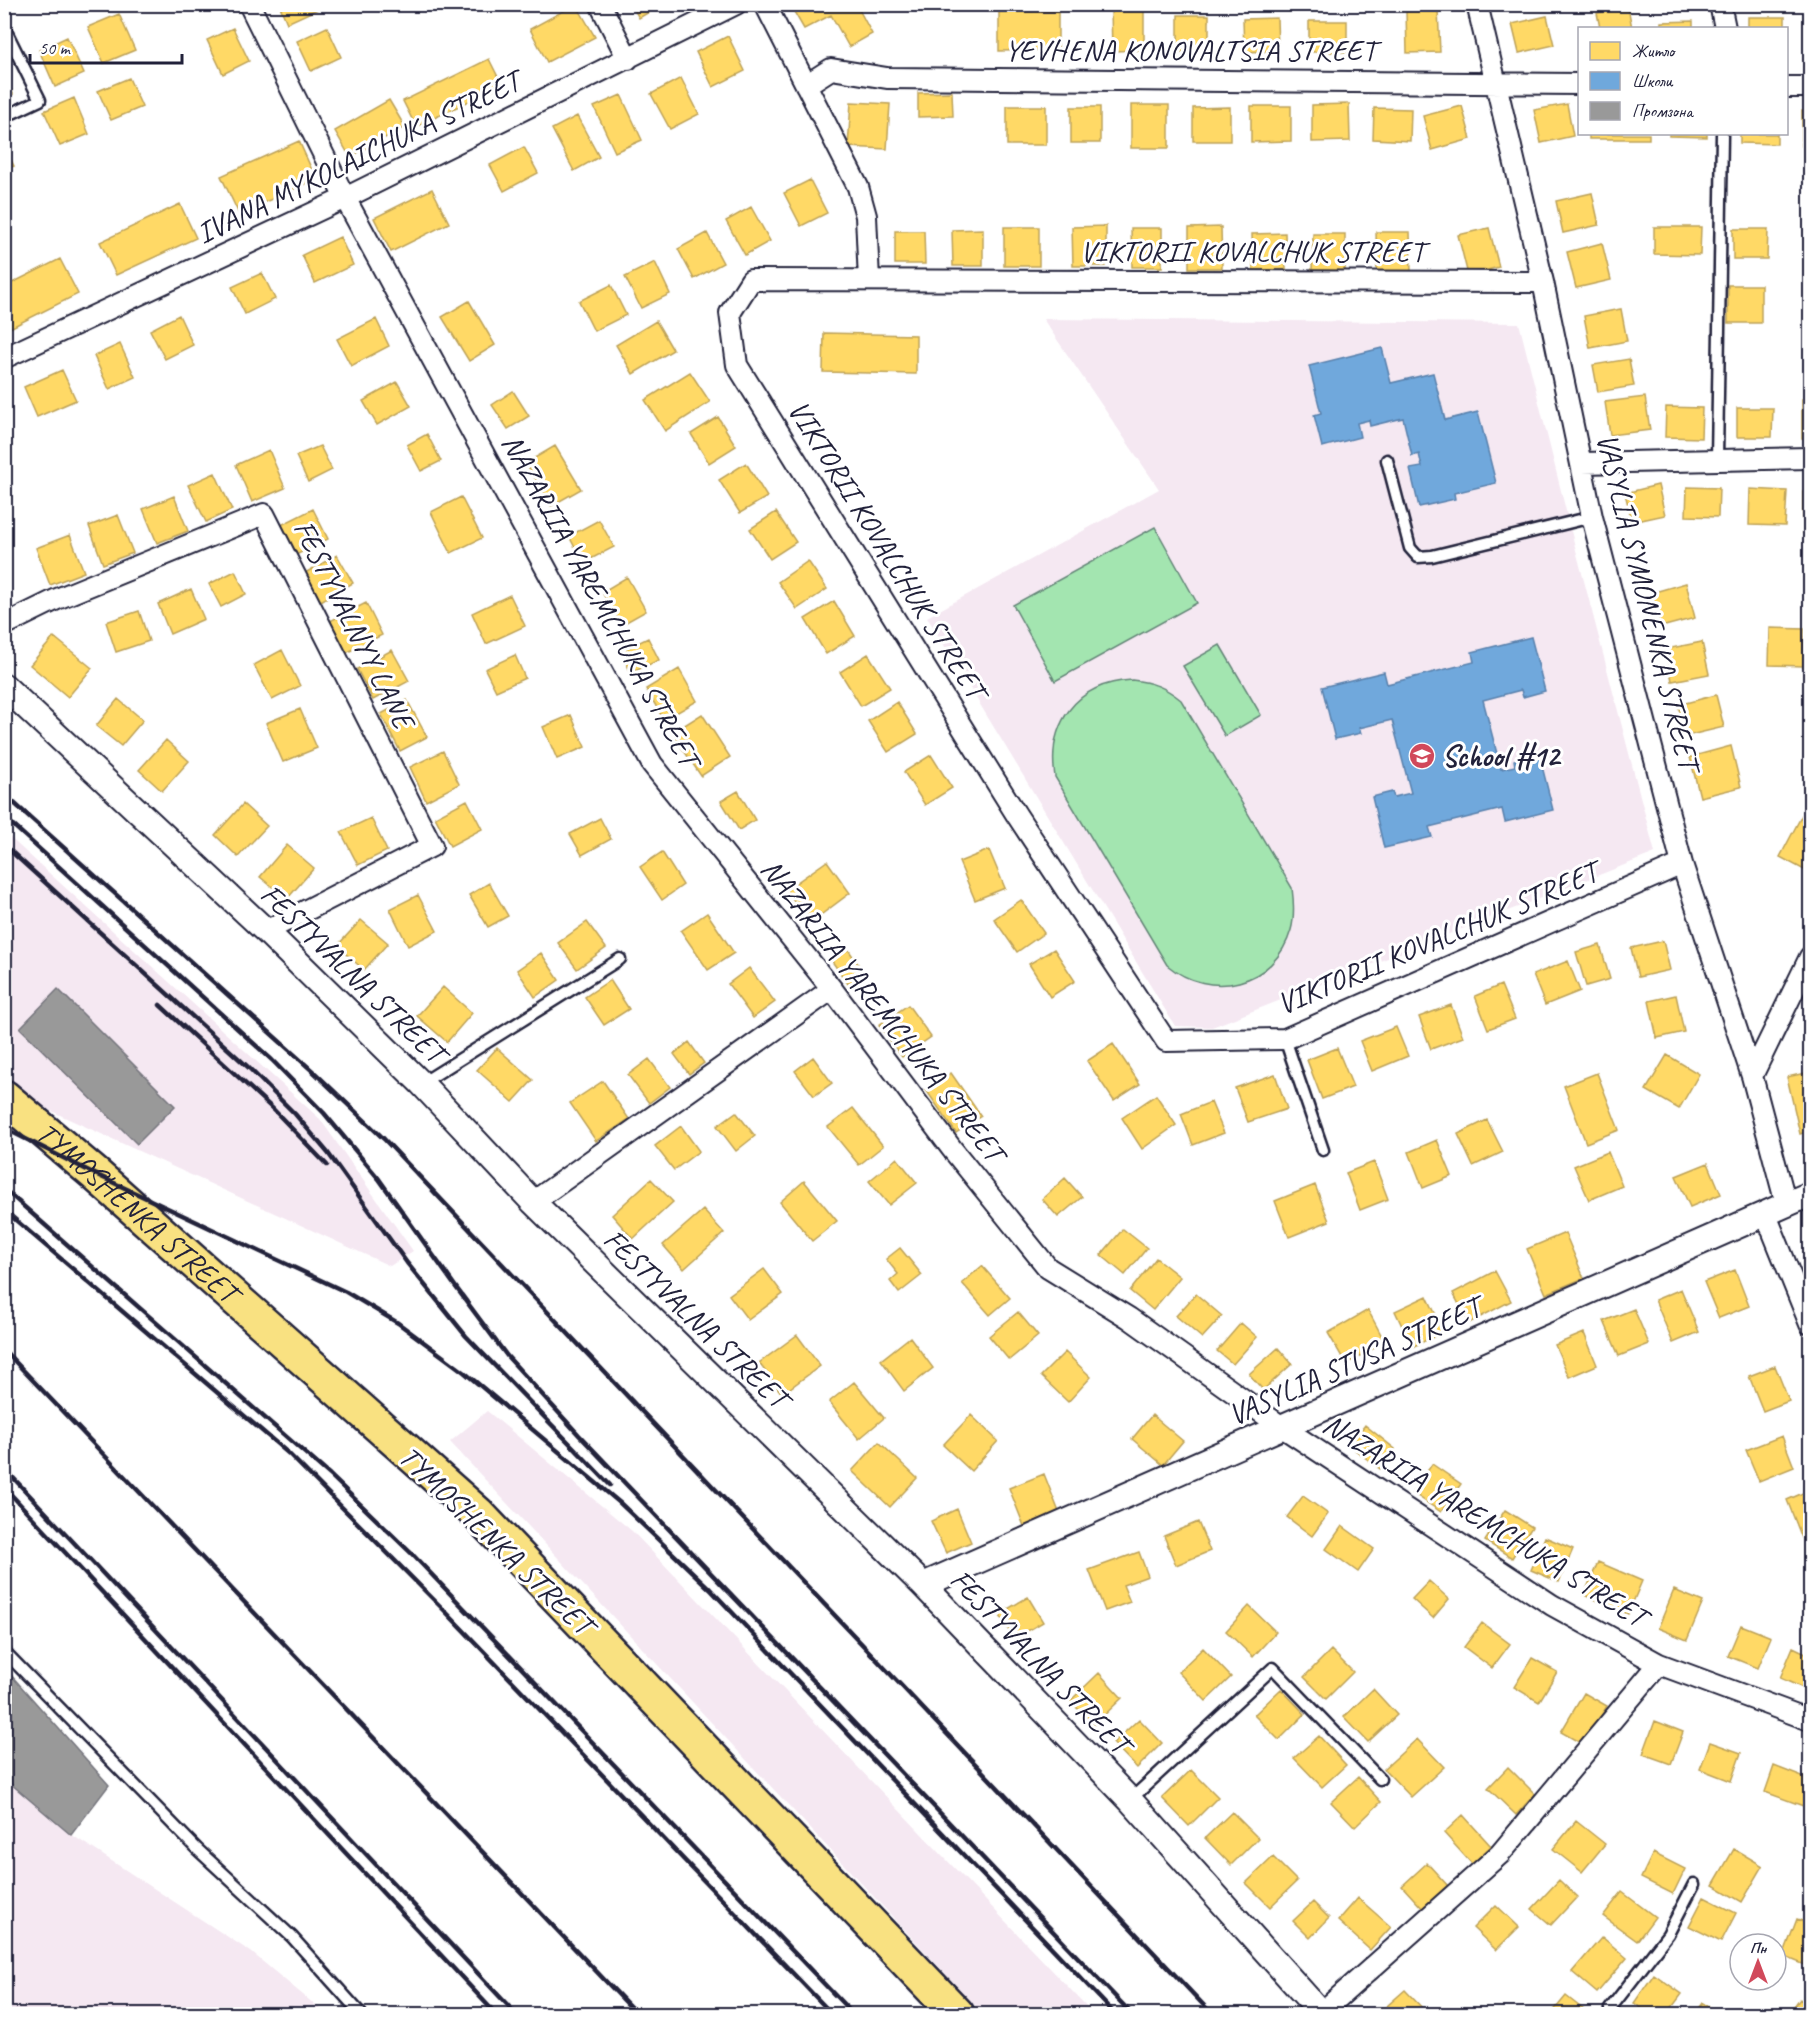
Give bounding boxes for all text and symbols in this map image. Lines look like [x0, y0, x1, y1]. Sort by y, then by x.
scale bar [30, 27, 182, 65]
legend [1578, 27, 1788, 135]
street label: YEVHENA KONOVALTSIA STREET [1005, 31, 1383, 69]
text: 50 m [39, 37, 72, 59]
text: Житло [1632, 40, 1676, 62]
street label: IVANA MYKOLAICHUKA STREET [190, 59, 532, 252]
text: Школи [1632, 70, 1674, 92]
text: Промзона [1632, 100, 1694, 122]
street label: VIKTORII KOVALCHUK STREET [1080, 232, 1431, 270]
street label: VIKTORII KOVALCHUK STREET [780, 393, 998, 711]
street label: NAZARIIA YAREMCHUKA STREET [494, 427, 711, 778]
street label: VASYLIA SYMONENKA STREET [1588, 429, 1710, 780]
street label: FESTYVALNYY LANE [285, 514, 424, 738]
place label: School #12 [1442, 737, 1562, 775]
school or university icon: School #12 [1407, 741, 1437, 771]
street label: VIKTORII KOVALCHUK STREET [1271, 850, 1609, 1023]
street label: NAZARIIA YAREMCHUKA STREET [753, 851, 1017, 1174]
street label: FESTYVALNA STREET [253, 875, 458, 1076]
street label: TYMOSHENKA STREET [29, 1114, 251, 1315]
street label: FESTYVALNA STREET [596, 1220, 801, 1421]
street label: VASYLIA STUSA STREET [1222, 1285, 1492, 1434]
street label: NAZARIIA YAREMCHUKA STREET [1316, 1405, 1659, 1639]
street label: TYMOSHENKA STREET [391, 1438, 606, 1647]
street label: FESTYVALNA STREET [942, 1561, 1143, 1766]
north arrow [1728, 1932, 1788, 1992]
text: Пн [1750, 1938, 1767, 1958]

